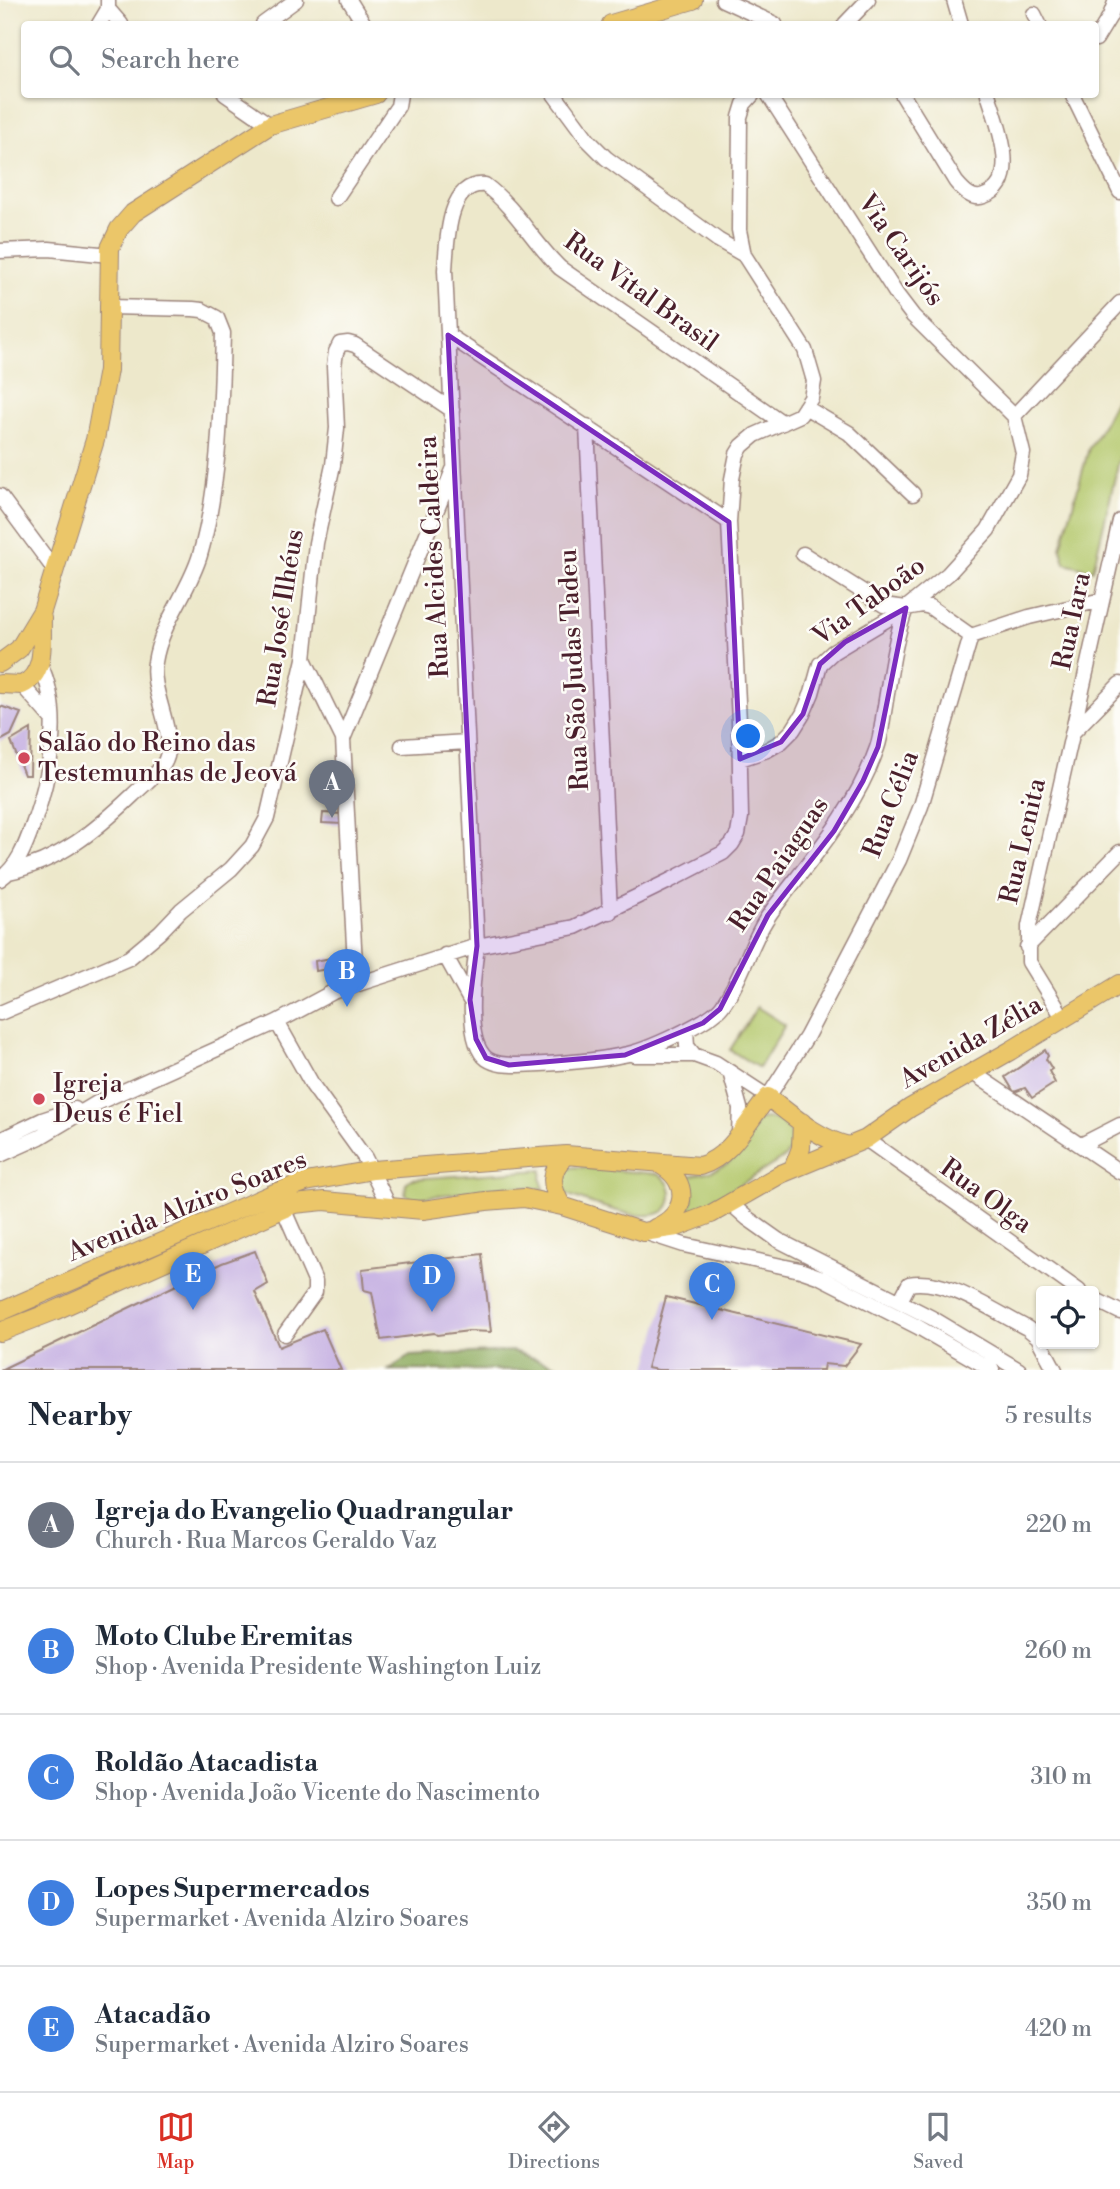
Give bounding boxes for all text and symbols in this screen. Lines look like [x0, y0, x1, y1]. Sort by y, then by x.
search box [21, 21, 1099, 98]
icon: search [45, 41, 83, 79]
text: Search here [101, 44, 240, 76]
street label: Via Carijós [850, 187, 951, 312]
street label: Rua Vital Brasil [558, 225, 725, 359]
street label: Rua Alcides Caldeira [412, 434, 456, 679]
street label: Rua José Ilhéus [251, 527, 311, 709]
street label: Rua São Judas Tadeu [552, 548, 596, 792]
street label: Via Taboão [806, 549, 932, 653]
street label: Rua Iara [1046, 569, 1098, 673]
your location [731, 719, 765, 753]
place label: Salão do Reino das Testemunhas de Jeová [38, 727, 298, 789]
street label: Rua Célia [856, 745, 926, 862]
marker: Salão do Reino das Testemunhas de Jeová [16, 750, 32, 766]
pin: A [309, 760, 355, 818]
street label: Rua Lenita [993, 774, 1053, 907]
street label: Rua Paiaguas [722, 791, 836, 937]
pin: B [324, 949, 370, 1007]
street label: Avenida Zélia [893, 988, 1049, 1096]
place label: Igreja Deus é Fiel [53, 1068, 183, 1130]
marker: Igreja Deus é Fiel [31, 1091, 47, 1107]
street label: Avenida Alziro Soares [62, 1143, 311, 1269]
street label: Rua Olga [934, 1152, 1039, 1241]
pin: E [170, 1252, 216, 1310]
pin: D [409, 1254, 455, 1312]
pin: C [689, 1262, 735, 1320]
map controls [1036, 1286, 1099, 1349]
button: locate [1036, 1286, 1099, 1349]
text: Nearby [28, 1397, 132, 1435]
text: 5 results [1005, 1402, 1092, 1430]
text: Igreja do Evangelio Quadrangular [95, 1495, 513, 1527]
text: A [43, 1511, 59, 1539]
text: 220 m [1026, 1511, 1092, 1539]
text: Church · Rua Marcos Geraldo Vaz [95, 1527, 437, 1555]
text: Moto Clube Eremitas [95, 1621, 353, 1653]
text: B [42, 1637, 60, 1665]
text: 260 m [1025, 1637, 1092, 1665]
text: Shop · Avenida Presidente Washington Luiz [95, 1653, 541, 1681]
text: Roldão Atacadista [95, 1747, 318, 1779]
text: C [43, 1763, 59, 1791]
text: 310 m [1031, 1763, 1092, 1791]
text: Shop · Avenida João Vicente do Nascimento [95, 1779, 540, 1807]
text: Lopes Supermercados [95, 1873, 370, 1905]
text: D [42, 1889, 60, 1917]
text: 350 m [1026, 1889, 1092, 1917]
text: Supermarket · Avenida Alziro Soares [95, 1905, 469, 1933]
text: Atacadão [95, 1999, 211, 2031]
text: E [43, 2015, 59, 2043]
text: 420 m [1025, 2015, 1092, 2043]
text: Supermarket · Avenida Alziro Soares [95, 2031, 469, 2059]
tab: Map [157, 2108, 195, 2174]
tab: Directions [508, 2108, 600, 2174]
tab: Saved [913, 2108, 963, 2174]

